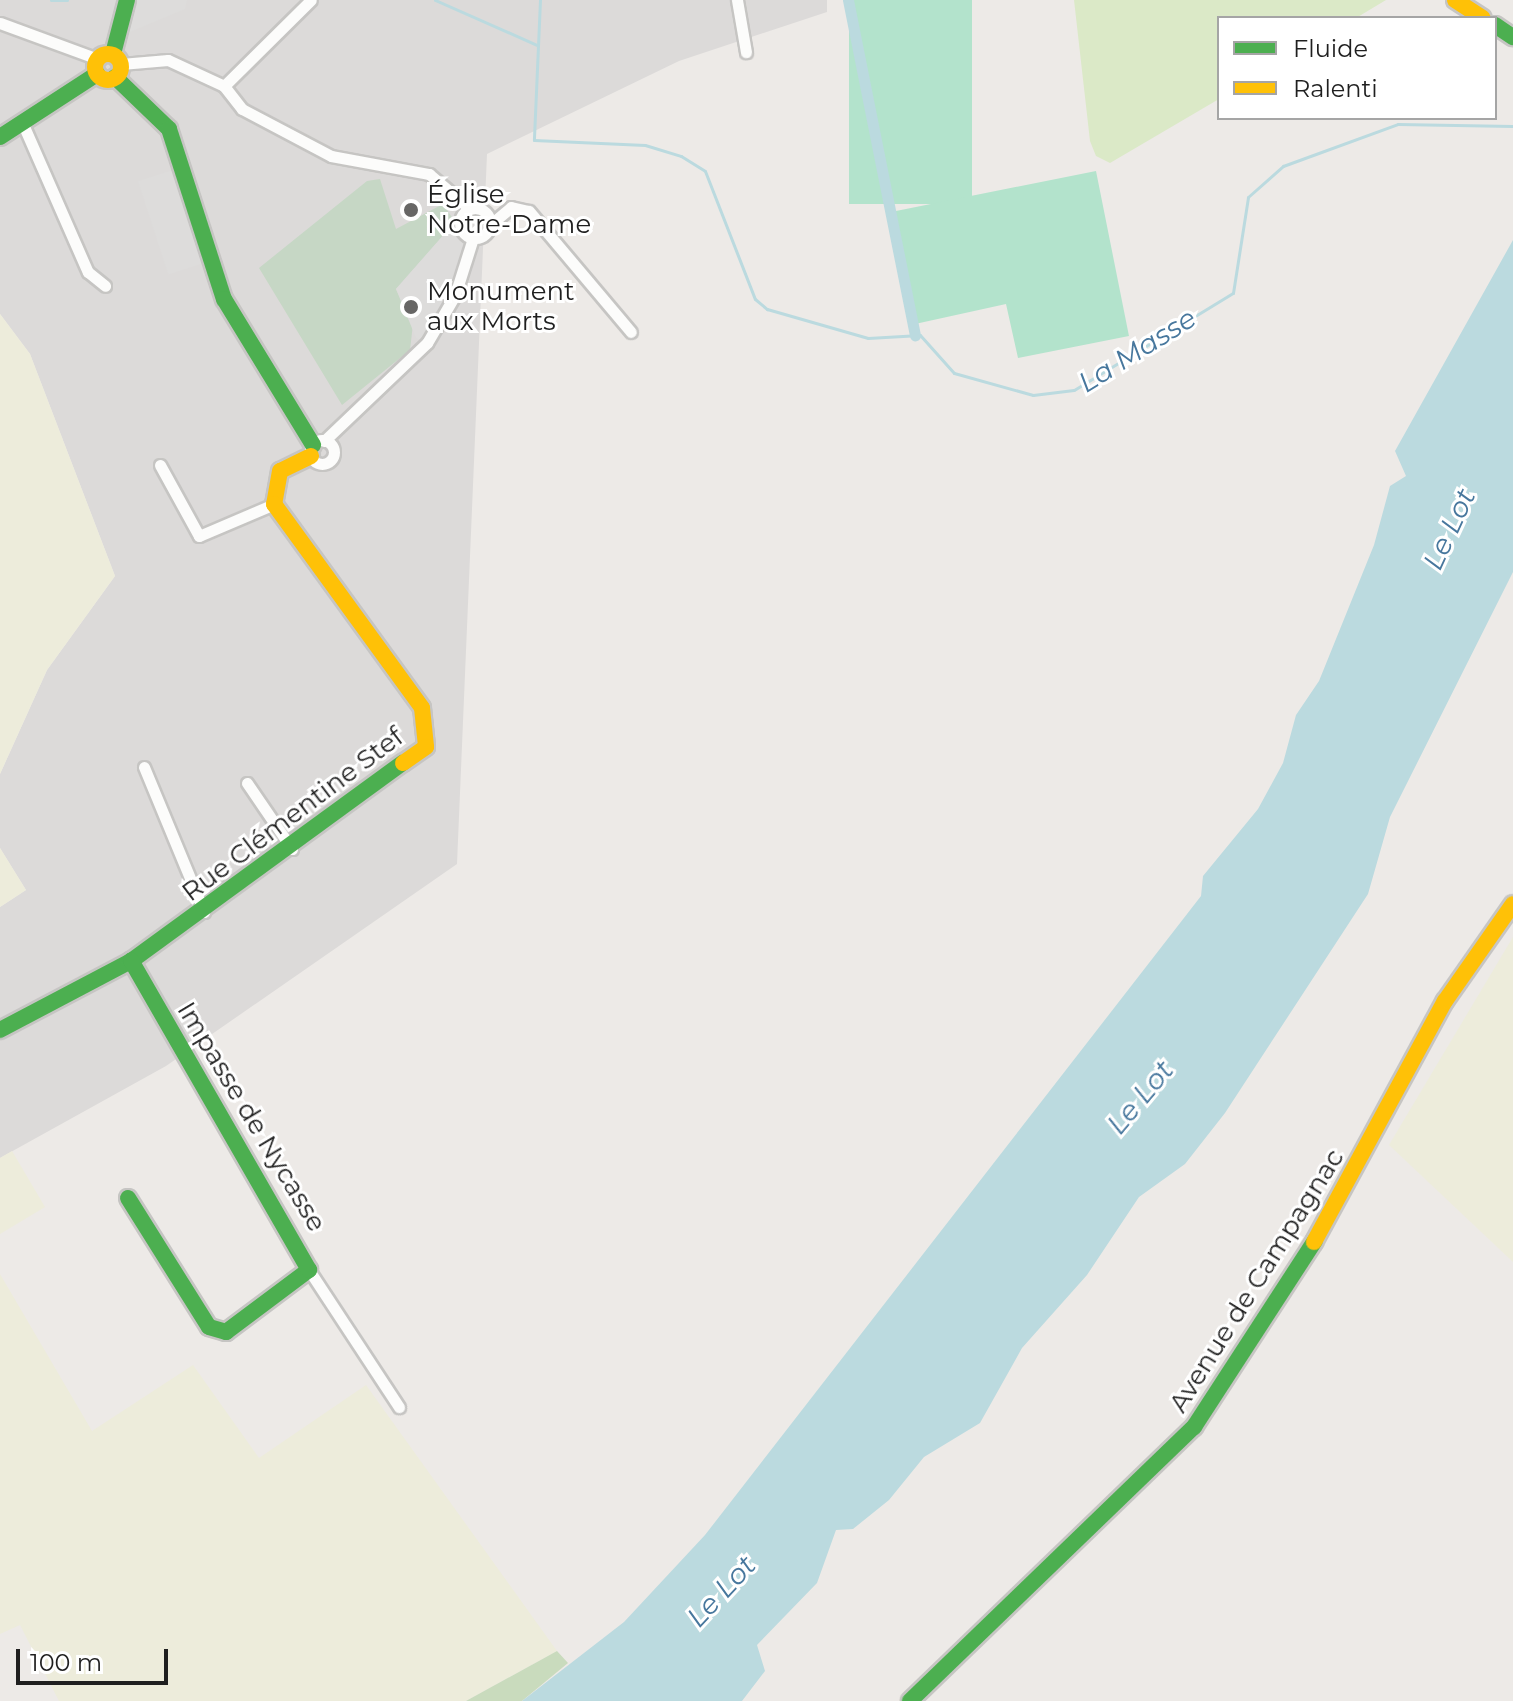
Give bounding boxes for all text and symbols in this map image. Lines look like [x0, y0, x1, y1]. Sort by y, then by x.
legend [1217, 16, 1497, 120]
text: Fluide [1293, 34, 1368, 63]
text: Ralenti [1293, 74, 1378, 103]
place label: Église Notre-Dame [427, 179, 591, 240]
marker: Église Notre-Dame [402, 201, 420, 219]
place label: Monument aux Morts [427, 276, 575, 338]
marker: Monument aux Morts [402, 298, 420, 316]
water label: La Masse [1072, 301, 1202, 399]
water label: Le Lot [1416, 483, 1482, 575]
street label: Rue Clémentine Stef [176, 722, 410, 908]
street label: Impasse de Nycasse [170, 997, 332, 1237]
water label: Le Lot [1100, 1053, 1180, 1141]
street label: Avenue de Campagnac [1163, 1144, 1351, 1418]
water label: Le Lot [679, 1548, 763, 1634]
scale bar [20, 1633, 172, 1683]
text: 100 m [30, 1648, 102, 1677]

